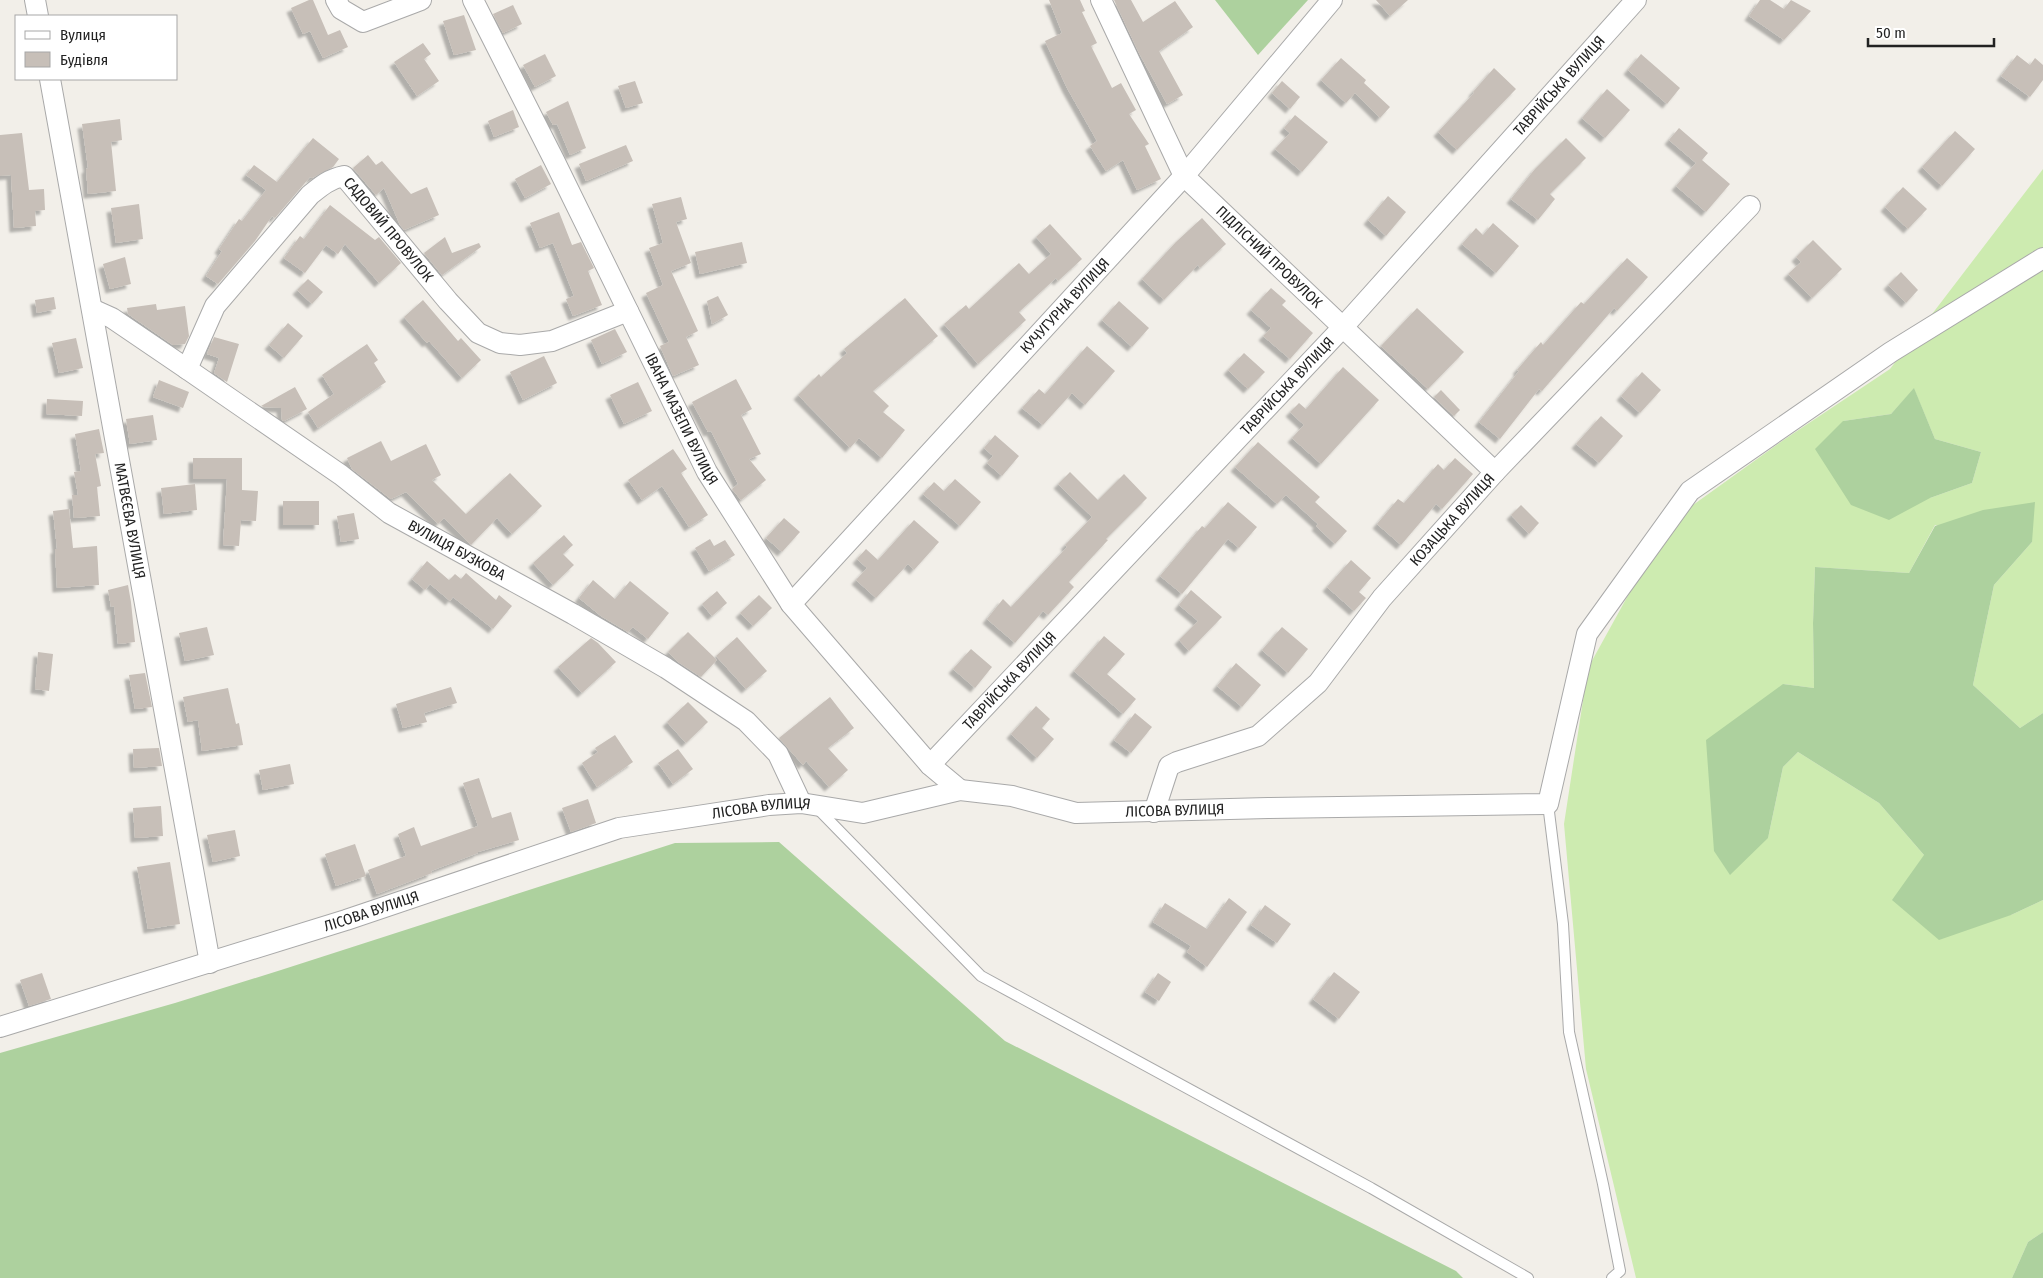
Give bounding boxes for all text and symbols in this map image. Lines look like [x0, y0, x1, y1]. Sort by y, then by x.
legend [15, 15, 178, 80]
scale bar [1868, 15, 1994, 47]
text: 50 m [1876, 24, 1906, 42]
text: Вулиця [60, 26, 106, 44]
street label: ТАВРІЙСЬКА ВУЛИЦЯ [1510, 32, 1609, 139]
text: Будівля [60, 51, 108, 69]
street label: САДОВИЙ ПРОВУЛОК [340, 173, 437, 285]
street label: ПІДЛІСНИЙ ПРОВУЛОК [1212, 202, 1326, 312]
street label: КУЧУГУРНА ВУЛИЦЯ [1017, 254, 1113, 357]
street label: ТАВРІЙСЬКА ВУЛИЦЯ [1237, 333, 1338, 439]
street label: ІВАНА МАЗЕПИ ВУЛИЦЯ [641, 350, 722, 488]
street label: МАТВЄЄВА ВУЛИЦЯ [111, 461, 149, 580]
street label: КОЗАЦЬКА ВУЛИЦЯ [1406, 470, 1498, 570]
street label: ВУЛИЦЯ БУЗКОВА [405, 516, 509, 584]
street label: ТАВРІЙСЬКА ВУЛИЦЯ [959, 628, 1060, 733]
street label: ЛІСОВА ВУЛИЦЯ [711, 794, 812, 823]
street label: ЛІСОВА ВУЛИЦЯ [1125, 800, 1225, 821]
street label: ЛІСОВА ВУЛИЦЯ [322, 887, 421, 935]

